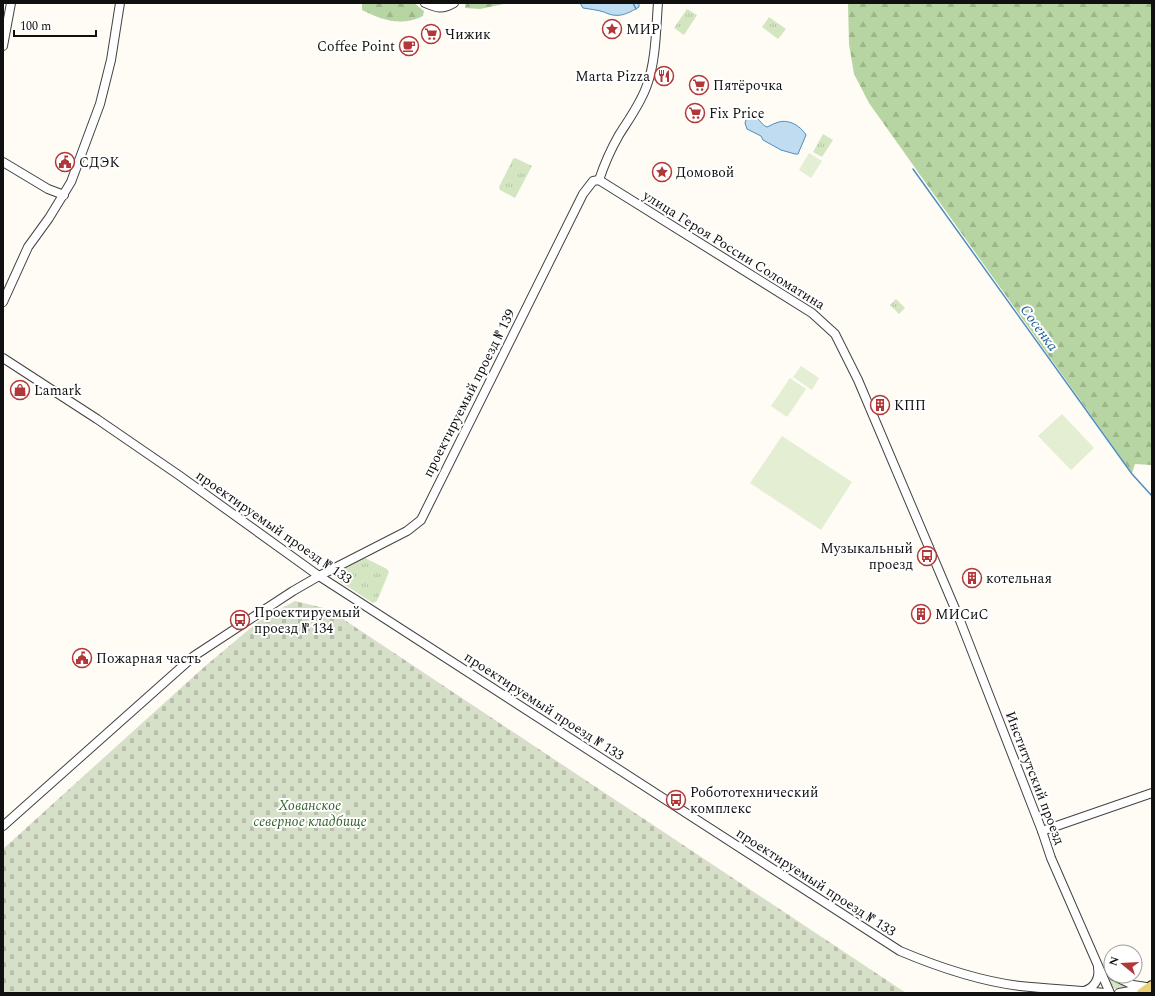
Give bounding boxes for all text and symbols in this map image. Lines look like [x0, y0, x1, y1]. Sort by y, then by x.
scale bar [14, 12, 96, 38]
text: 100 m [20, 17, 51, 36]
place icon: МИР [601, 18, 623, 40]
place label: МИР [626, 19, 660, 40]
supermarket icon: Чижик [420, 23, 442, 45]
place label: Чижик [445, 24, 491, 45]
cafe icon: Coffee Point [398, 35, 420, 57]
place label: Coffee Point [317, 36, 395, 57]
restaurant icon: Marta Pizza [653, 65, 675, 87]
place label: Marta Pizza [575, 66, 650, 87]
supermarket icon: Пятёрочка [688, 74, 710, 96]
place label: Пятёрочка [713, 75, 783, 96]
supermarket icon: Fix Price [684, 102, 706, 124]
place label: Fix Price [709, 103, 765, 124]
public building icon: СДЭК [54, 151, 76, 173]
place label: СДЭК [79, 152, 120, 173]
place icon: Домовой [651, 161, 673, 183]
place label: Домовой [676, 162, 734, 183]
street label: улица Героя России Соломатина [638, 184, 829, 315]
water label: Сосенка [1014, 300, 1064, 356]
street label: проектируемый проезд № 139 [417, 305, 521, 481]
shop icon: Lamark [9, 379, 31, 401]
place label: Lamark [34, 380, 82, 401]
building icon: КПП [869, 394, 891, 416]
place label: КПП [894, 395, 926, 416]
street label: проектируемый проезд № 133 [192, 465, 356, 589]
place label: Музыкальный проезд [820, 538, 913, 575]
bus stop icon: Музыкальный проезд [916, 545, 938, 567]
building icon: котельная [961, 567, 983, 589]
place label: котельная [986, 568, 1052, 589]
place label: Проектируемый проезд № 134 [254, 602, 361, 639]
building icon: МИСиС [910, 603, 932, 625]
place label: МИСиС [935, 604, 989, 625]
bus stop icon: Проектируемый проезд № 134 [229, 609, 251, 631]
street label: проектируемый проезд № 133 [460, 646, 628, 766]
public building icon: Пожарная часть [71, 647, 93, 669]
place label: Пожарная часть [96, 648, 201, 669]
street label: Институтский проезд [1000, 708, 1070, 848]
place label: Робототехнический комплекс [690, 782, 818, 819]
bus stop icon: Робототехнический комплекс [665, 789, 687, 811]
park label: Хованское северное кладбище [253, 795, 367, 832]
street label: проектируемый проезд № 133 [732, 822, 900, 942]
north arrow [1103, 944, 1143, 984]
text: N [1104, 954, 1123, 968]

